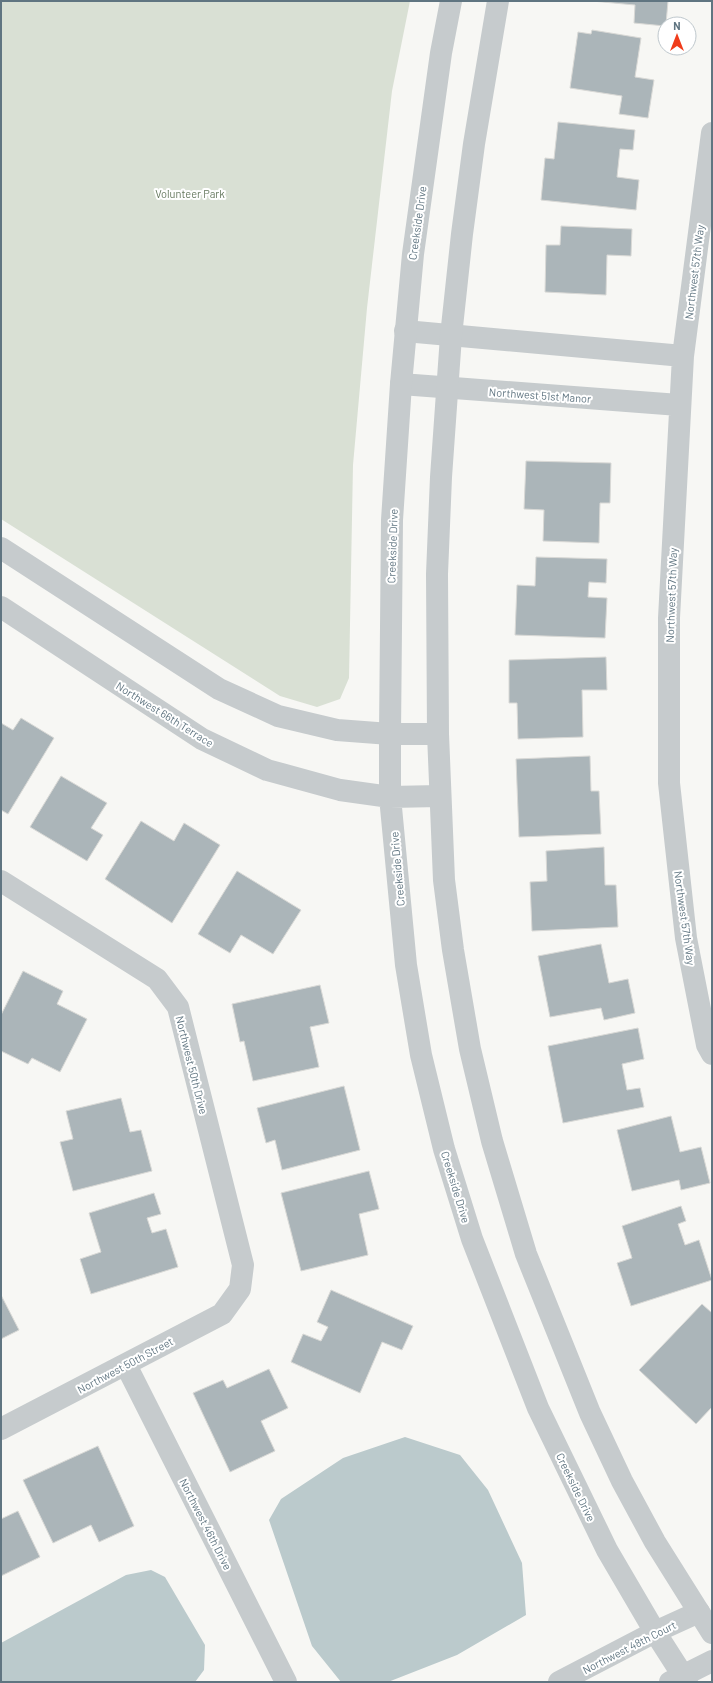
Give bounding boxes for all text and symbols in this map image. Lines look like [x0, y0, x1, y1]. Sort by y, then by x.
north arrow [657, 16, 697, 56]
text: N [673, 19, 681, 32]
street label: Creekside Drive [405, 185, 429, 261]
park label: Volunteer Park [155, 187, 225, 200]
street label: Northwest 57th Way [682, 224, 706, 320]
street label: Northwest 51st Manor [488, 385, 592, 405]
street label: Creekside Drive [384, 508, 400, 583]
street label: Northwest 57th Way [663, 547, 679, 643]
street label: Northwest 66th Terrace [114, 679, 216, 749]
street label: Creekside Drive [387, 831, 407, 907]
street label: Northwest 57th Way [672, 870, 698, 966]
street label: Northwest 50th Drive [173, 1014, 211, 1116]
street label: Creekside Drive [439, 1149, 473, 1225]
street label: Northwest 50th Street [75, 1334, 175, 1396]
street label: Creekside Drive [554, 1451, 598, 1523]
street label: Northwest 46th Drive [177, 1476, 235, 1572]
street label: Northwest 48th Court [580, 1618, 678, 1676]

